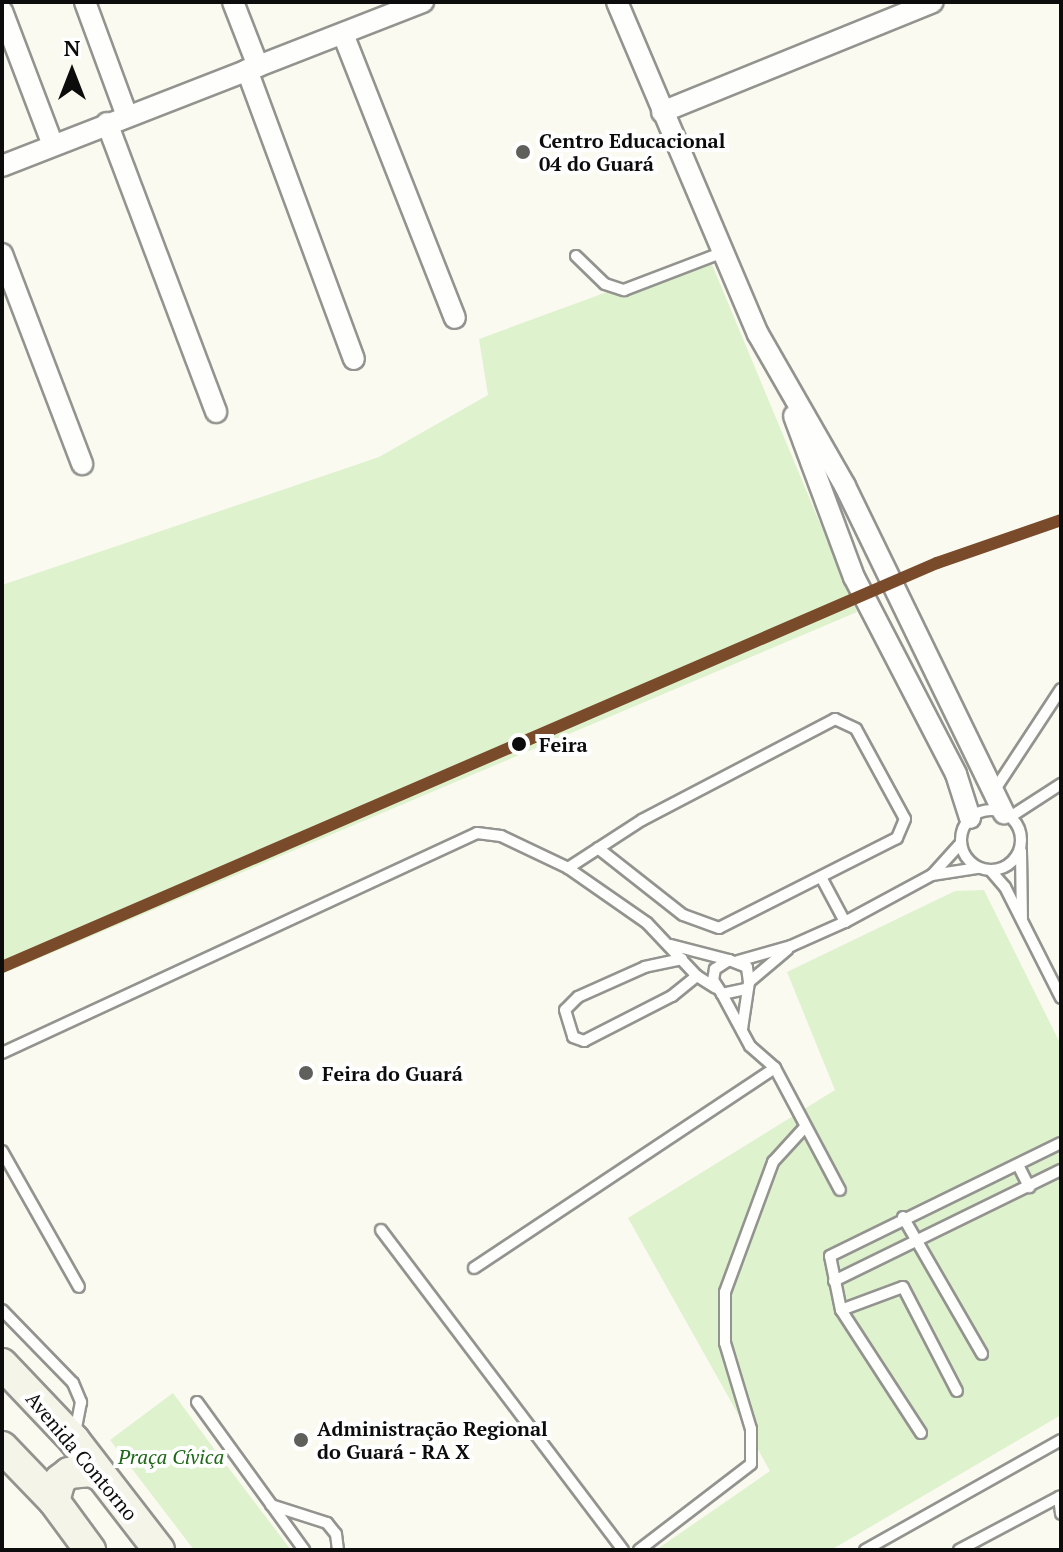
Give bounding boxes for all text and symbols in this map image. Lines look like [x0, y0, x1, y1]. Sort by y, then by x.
north arrow [32, 32, 112, 112]
text: N [64, 33, 80, 62]
place label: Centro Educacional 04 do Guará [539, 128, 725, 175]
marker: Centro Educacional 04 do Guará [514, 143, 532, 161]
marker: Feira [506, 731, 532, 757]
place label: Feira [539, 732, 588, 756]
place label: Feira do Guará [322, 1061, 463, 1085]
marker: Feira do Guará [297, 1064, 315, 1082]
street label: Avenida Contorno [21, 1387, 143, 1525]
place label: Administração Regional do Guará - RA X [317, 1416, 548, 1463]
marker: Administração Regional do Guará - RA X [292, 1431, 310, 1449]
park label: Praça Cívica [118, 1444, 224, 1468]

